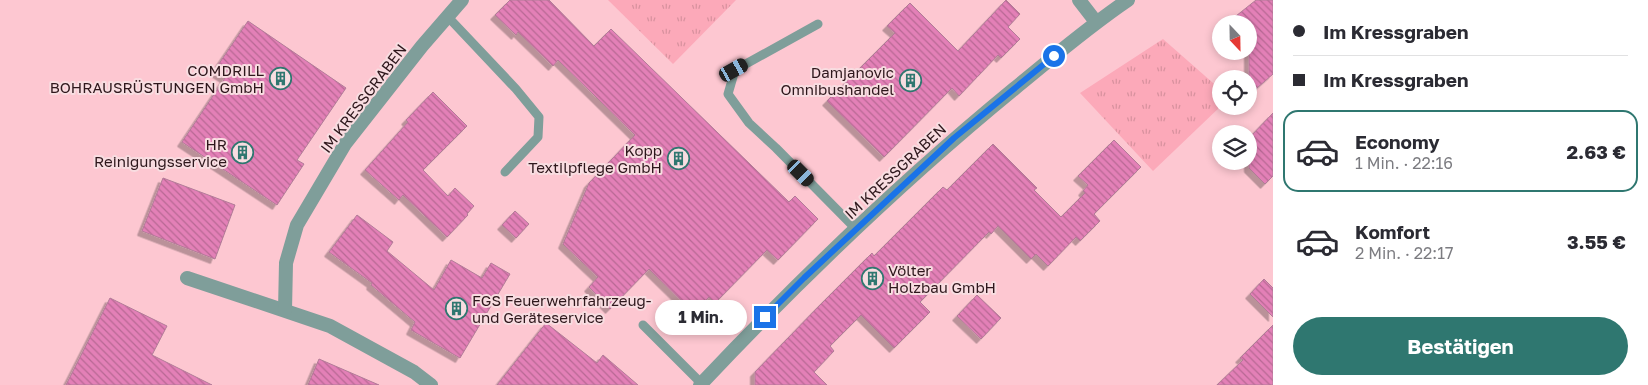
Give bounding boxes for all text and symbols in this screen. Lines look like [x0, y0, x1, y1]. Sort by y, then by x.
north arrow [1212, 15, 1258, 60]
map controls [1212, 15, 1257, 170]
text: Im Kressgraben [1323, 20, 1468, 43]
street label: IM KRESSGRABEN [316, 40, 410, 156]
route start [1043, 45, 1065, 67]
car [717, 56, 750, 84]
place label: COMDRILL BOHRAUSRÜSTUNGEN GmbH [50, 61, 264, 96]
place label: Damjanovic Omnibushandel [780, 63, 894, 98]
building icon: COMDRILL BOHRAUSRÜSTUNGEN GmbH [268, 67, 292, 91]
text: Im Kressgraben [1323, 68, 1468, 91]
building icon: Damjanovic Omnibushandel [898, 69, 922, 93]
button: locate [1212, 70, 1257, 115]
street label: IM KRESSGRABEN [841, 120, 949, 222]
button: layers [1212, 125, 1257, 170]
icon: car [1295, 129, 1340, 174]
text: Economy [1355, 130, 1440, 153]
place label: HR Reinigungsservice [94, 135, 227, 170]
text: 2.63 € [1567, 140, 1626, 163]
building icon: HR Reinigungsservice [231, 141, 255, 165]
place label: Kopp Textilpflege GmbH [528, 141, 662, 176]
building icon: Kopp Textilpflege GmbH [666, 147, 690, 171]
text: 1 Min. · 22:16 [1355, 153, 1453, 173]
car [785, 157, 816, 189]
icon: car [1295, 219, 1340, 264]
text: Komfort [1355, 220, 1430, 243]
text: 3.55 € [1567, 230, 1626, 253]
text: 2 Min. · 22:17 [1355, 243, 1453, 263]
place label: Völter Holzbau GmbH [888, 261, 996, 296]
building icon: Völter Holzbau GmbH [860, 267, 884, 291]
place label: FGS Feuerwehrfahrzeug- und Geräteservice [472, 291, 652, 326]
building icon: FGS Feuerwehrfahrzeug- und Geräteservice [444, 297, 468, 321]
callout: 1 Min. [655, 300, 748, 334]
route end [754, 306, 776, 328]
text: 1 Min. [678, 307, 724, 327]
button: Bestätigen [1293, 317, 1628, 375]

